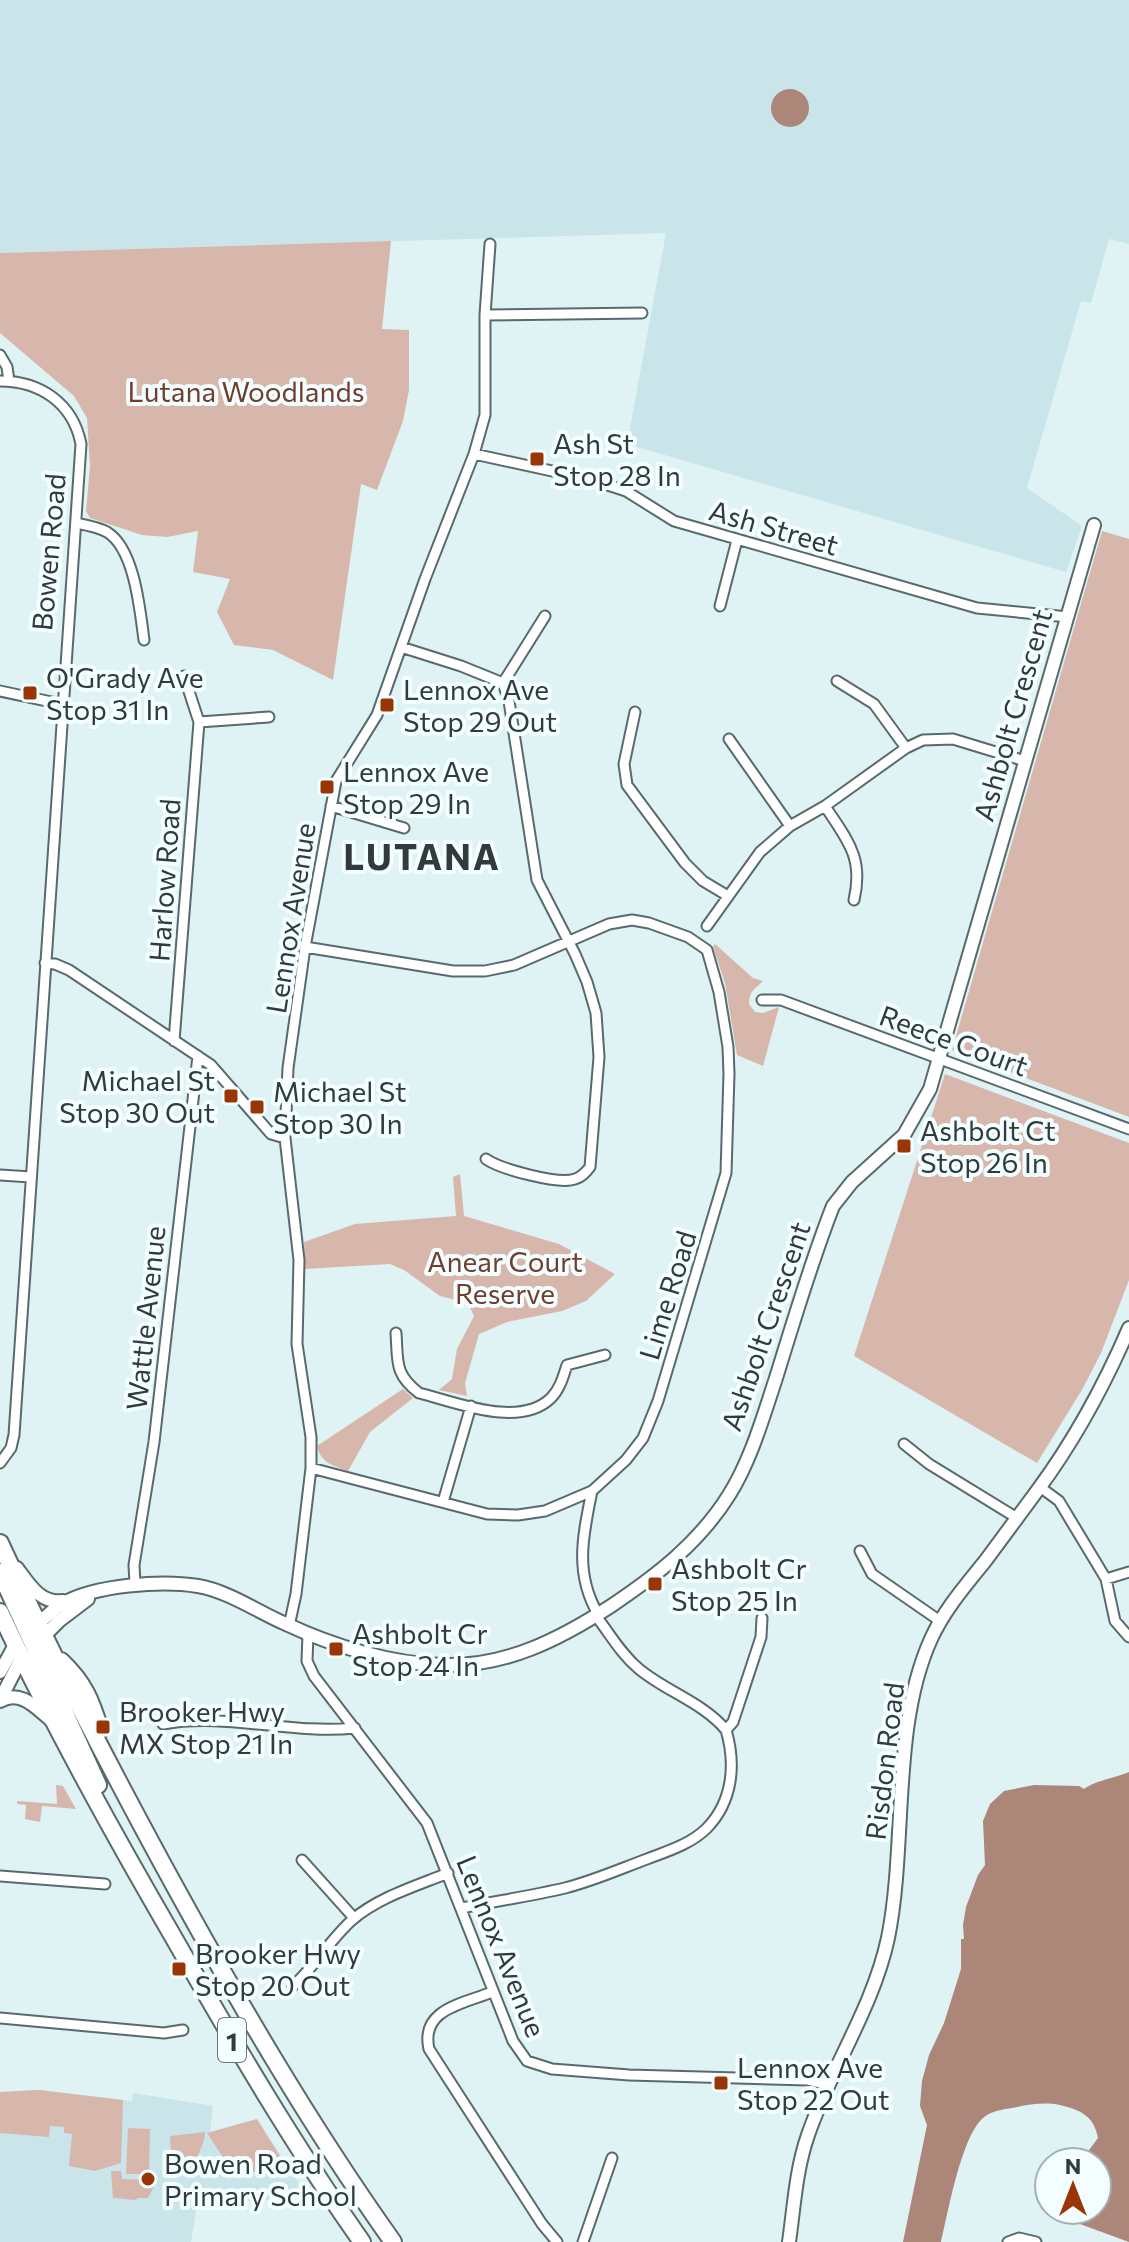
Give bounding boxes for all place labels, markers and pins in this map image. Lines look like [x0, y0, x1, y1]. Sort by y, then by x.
place label: Ash St Stop 28 In [553, 426, 681, 492]
marker: Ash St Stop 28 In [528, 450, 546, 468]
place label: O'Grady Ave Stop 31 In [46, 660, 204, 726]
place label: Lennox Ave Stop 29 Out [403, 672, 557, 738]
marker: O'Grady Ave Stop 31 In [21, 684, 39, 702]
marker: Lennox Ave Stop 29 Out [378, 696, 396, 714]
place label: Lennox Ave Stop 29 In [343, 754, 489, 820]
marker: Lennox Ave Stop 29 In [318, 778, 336, 796]
place label: Michael St Stop 30 Out [59, 1063, 215, 1129]
place label: Michael St Stop 30 In [273, 1074, 406, 1140]
marker: Michael St Stop 30 Out [222, 1087, 240, 1105]
marker: Michael St Stop 30 In [248, 1098, 266, 1116]
place label: Ashbolt Ct Stop 26 In [920, 1113, 1056, 1179]
marker: Ashbolt Ct Stop 26 In [895, 1137, 913, 1155]
place label: Ashbolt Cr Stop 25 In [671, 1551, 807, 1617]
marker: Ashbolt Cr Stop 25 In [646, 1575, 664, 1593]
place label: Ashbolt Cr Stop 24 In [352, 1616, 488, 1682]
marker: Ashbolt Cr Stop 24 In [327, 1640, 345, 1658]
place label: Brooker Hwy MX Stop 21 In [119, 1694, 293, 1760]
marker: Brooker Hwy MX Stop 21 In [94, 1718, 112, 1736]
place label: Brooker Hwy Stop 20 Out [195, 1936, 361, 2002]
marker: Brooker Hwy Stop 20 Out [170, 1960, 188, 1978]
place label: Lennox Ave Stop 22 Out [737, 2050, 889, 2116]
marker: Lennox Ave Stop 22 Out [712, 2074, 730, 2092]
place label: Bowen Road Primary School [164, 2146, 357, 2212]
marker: Bowen Road Primary School [139, 2170, 157, 2188]

